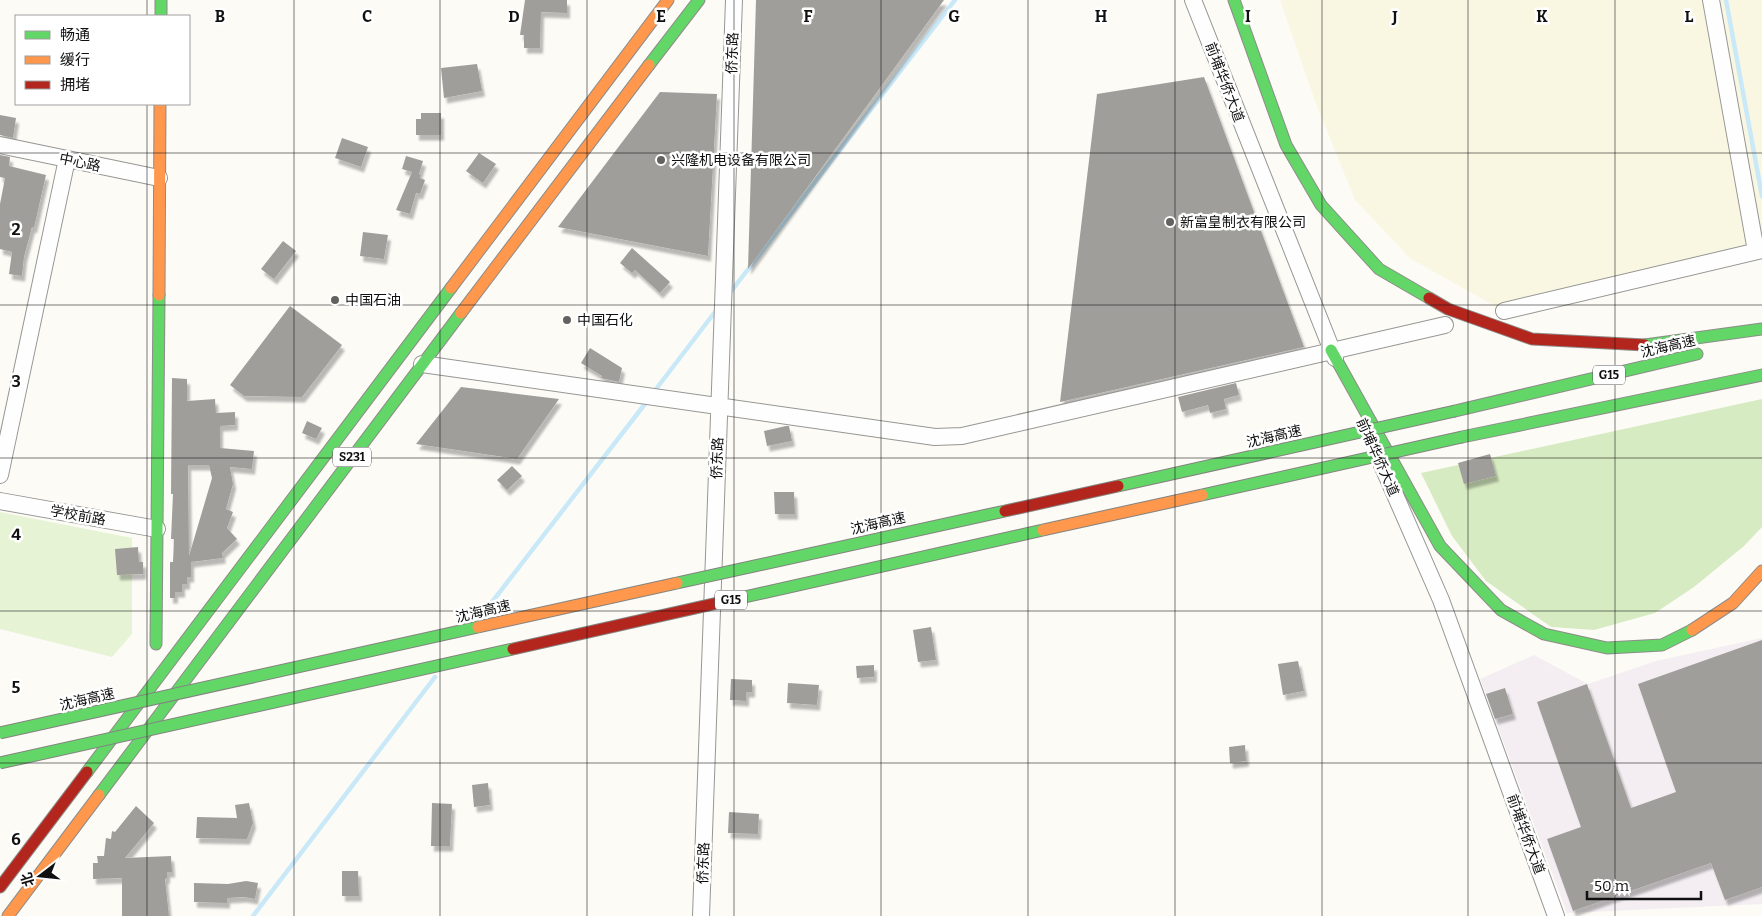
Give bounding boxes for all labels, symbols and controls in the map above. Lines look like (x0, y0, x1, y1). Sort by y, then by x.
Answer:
text: B (215, 7, 225, 26)
text: C (362, 7, 372, 26)
text: D (508, 7, 520, 26)
text: E (656, 7, 666, 26)
text: F (804, 7, 813, 26)
text: G (948, 7, 960, 26)
text: H (1095, 7, 1108, 26)
text: I (1245, 7, 1251, 26)
text: J (1391, 7, 1398, 26)
text: K (1536, 7, 1548, 26)
text: L (1685, 7, 1694, 26)
legend (15, 15, 190, 105)
text: 畅通 (60, 26, 90, 44)
street label: 侨东路 (723, 32, 742, 74)
street label: 前埔华侨大道 (1202, 40, 1248, 124)
text: 缓行 (60, 51, 90, 69)
text: 拥堵 (60, 76, 90, 94)
street label: 中心路 (58, 150, 102, 175)
place label: 兴隆机电设备有限公司 (671, 152, 811, 169)
marker: 兴隆机电设备有限公司 (655, 154, 667, 166)
place label: 新富皇制衣有限公司 (1180, 214, 1306, 231)
marker: 新富皇制衣有限公司 (1164, 216, 1176, 228)
text: 2 (11, 220, 21, 239)
place label: 中国石油 (345, 292, 401, 309)
marker: 中国石油 (329, 294, 341, 306)
place label: 中国石化 (577, 312, 633, 329)
marker: 中国石化 (561, 314, 573, 326)
street label: 沈海高速 (1639, 332, 1697, 361)
road number: G15 (1593, 366, 1625, 384)
text: 3 (11, 372, 21, 391)
street label: 前埔华侨大道 (1353, 415, 1402, 499)
street label: 沈海高速 (1245, 422, 1303, 451)
street label: 侨东路 (708, 437, 727, 479)
road number: S231 (333, 448, 371, 467)
street label: 学校前路 (49, 502, 107, 529)
street label: 沈海高速 (849, 509, 907, 538)
text: 4 (11, 525, 21, 544)
road number: G15 (715, 590, 747, 610)
street label: 沈海高速 (454, 597, 512, 626)
text: 5 (12, 678, 21, 697)
street label: 沈海高速 (58, 685, 116, 714)
street label: 前埔华侨大道 (1503, 792, 1548, 877)
text: 6 (11, 830, 21, 849)
street label: 侨东路 (694, 842, 713, 884)
north arrow (15, 851, 65, 901)
scale bar (1587, 868, 1701, 900)
text: 北 (18, 870, 38, 889)
text: 50 m (1594, 877, 1630, 895)

